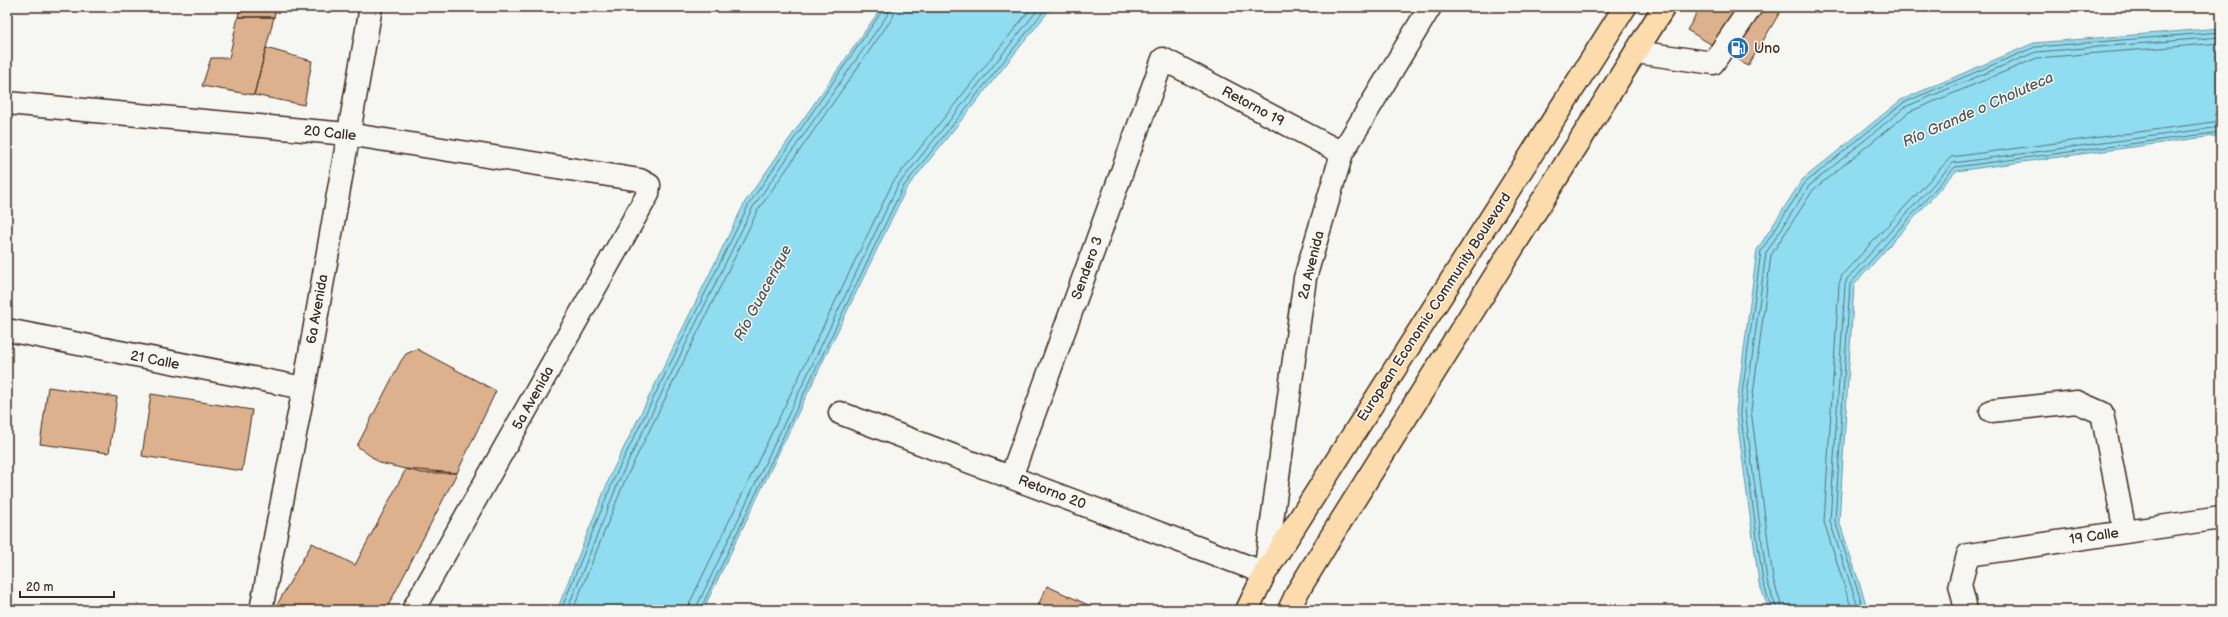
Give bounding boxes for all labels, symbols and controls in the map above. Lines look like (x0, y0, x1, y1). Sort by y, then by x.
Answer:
fuel station icon: Uno (1725, 35, 1751, 61)
place label: Uno (1754, 40, 1780, 57)
water label: Río Grande o Choluteca (1899, 68, 2057, 152)
street label: Retorno 19 (1219, 82, 1287, 130)
street label: 20 Calle (303, 122, 357, 144)
street label: European Economic Community Boulevard (1354, 190, 1514, 424)
street label: 2a Avenida (1294, 229, 1328, 301)
street label: Sendero 3 (1068, 234, 1106, 302)
water label: Río Guacerique (730, 241, 796, 344)
street label: 6a Avenida (303, 273, 331, 345)
street label: 21 Calle (129, 347, 181, 373)
street label: 5a Avenida (509, 363, 557, 433)
street label: Retorno 20 (1016, 471, 1088, 513)
street label: 19 Calle (2068, 524, 2120, 548)
scale bar (20, 573, 114, 599)
text: 20 m (26, 580, 53, 595)

